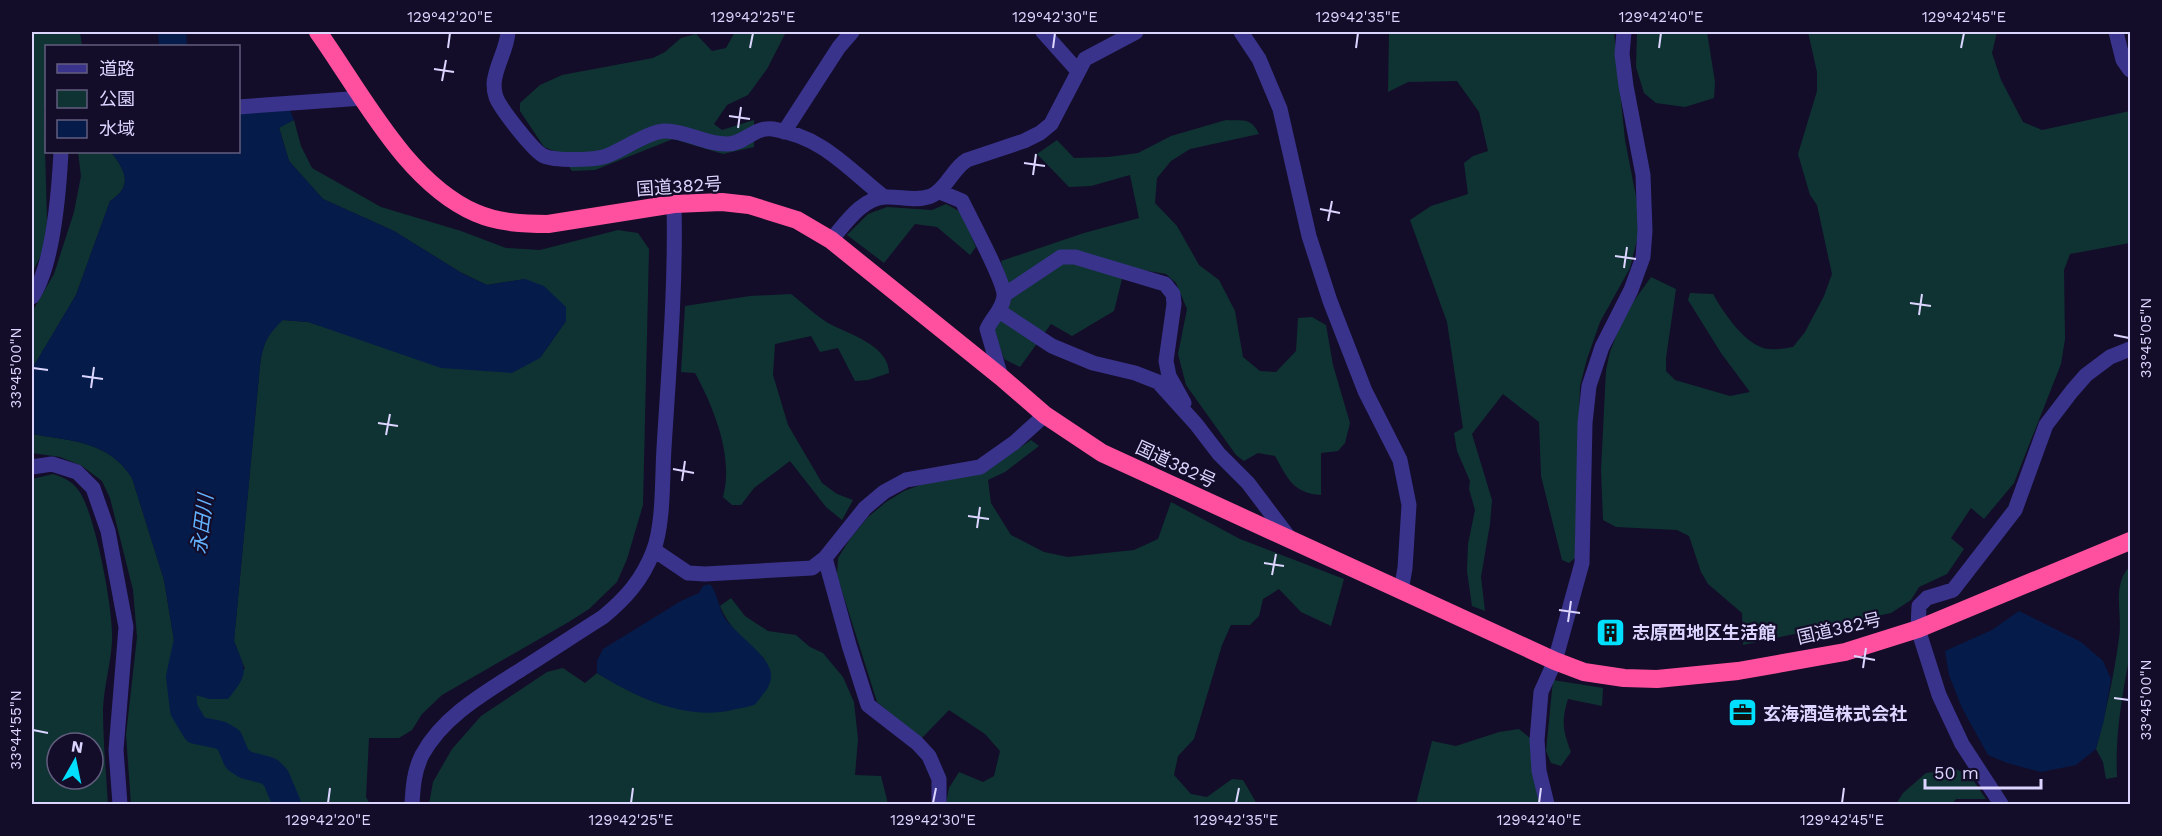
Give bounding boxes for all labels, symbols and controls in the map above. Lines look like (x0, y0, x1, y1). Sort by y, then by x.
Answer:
text: 129°42'20"E (407, 8, 493, 26)
text: 129°42'25"E (711, 8, 795, 26)
text: 129°42'30"E (1012, 8, 1098, 26)
text: 129°42'35"E (1316, 8, 1400, 26)
text: 129°42'40"E (1619, 8, 1703, 26)
text: 129°42'45"E (1922, 8, 2006, 26)
legend (45, 45, 240, 153)
text: 道路 (99, 58, 135, 79)
text: 公園 (99, 88, 135, 109)
text: 水域 (99, 118, 135, 139)
street label: 国道382号 (635, 173, 723, 199)
text: 33°45'05"N (2137, 298, 2155, 378)
text: 33°45'00"N (7, 327, 25, 409)
street label: 国道382号 (1133, 436, 1219, 492)
water label: 永田川 (186, 491, 218, 555)
street label: 国道382号 (1795, 608, 1883, 648)
building icon: 志原西地区生活館 (1595, 616, 1627, 648)
place label: 志原西地区生活館 (1632, 622, 1776, 643)
text: 33°45'00"N (2137, 659, 2155, 741)
text: 33°44'55"N (7, 690, 25, 770)
office icon: 玄海酒造株式会社 (1726, 697, 1758, 729)
place label: 玄海酒造株式会社 (1763, 703, 1907, 724)
north arrow (45, 731, 105, 791)
text: N (70, 736, 85, 757)
scale bar (1925, 752, 2040, 790)
text: 50 m (1934, 762, 1979, 783)
text: 129°42'20"E (285, 811, 371, 829)
text: 129°42'25"E (589, 811, 673, 829)
text: 129°42'30"E (890, 811, 976, 829)
text: 129°42'35"E (1194, 811, 1278, 829)
text: 129°42'40"E (1497, 811, 1581, 829)
text: 129°42'45"E (1800, 811, 1884, 829)

